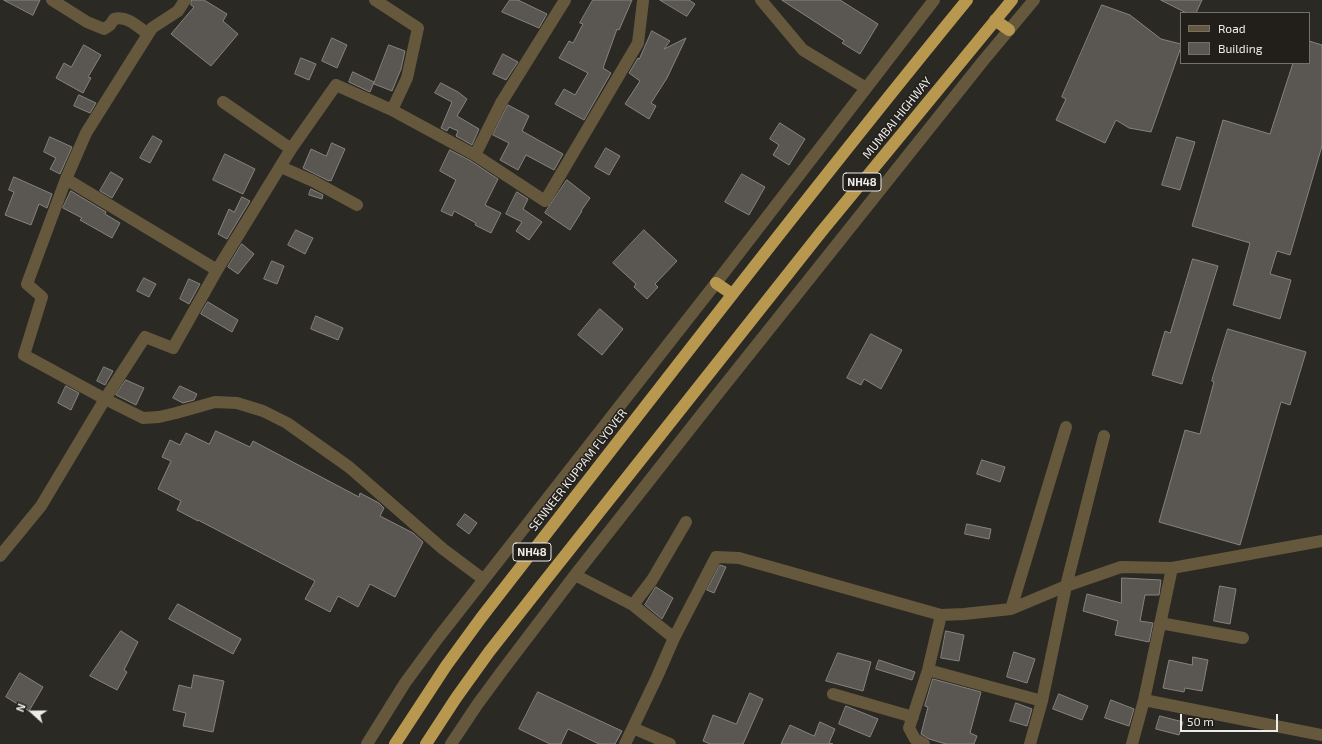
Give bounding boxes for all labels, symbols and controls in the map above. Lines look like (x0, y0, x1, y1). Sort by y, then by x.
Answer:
legend (1180, 12, 1310, 64)
text: Road (1218, 21, 1246, 35)
text: Building (1218, 41, 1262, 55)
street label: MUMBAI HIGHWAY (860, 74, 934, 162)
road number: NH48 (843, 173, 881, 191)
street label: SENNEER KUPPAM FLYOVER (526, 406, 630, 534)
road number: NH48 (513, 543, 551, 561)
north arrow (12, 692, 52, 732)
text: N (13, 701, 28, 714)
scale bar (1182, 706, 1280, 732)
text: 50 m (1187, 714, 1214, 728)

